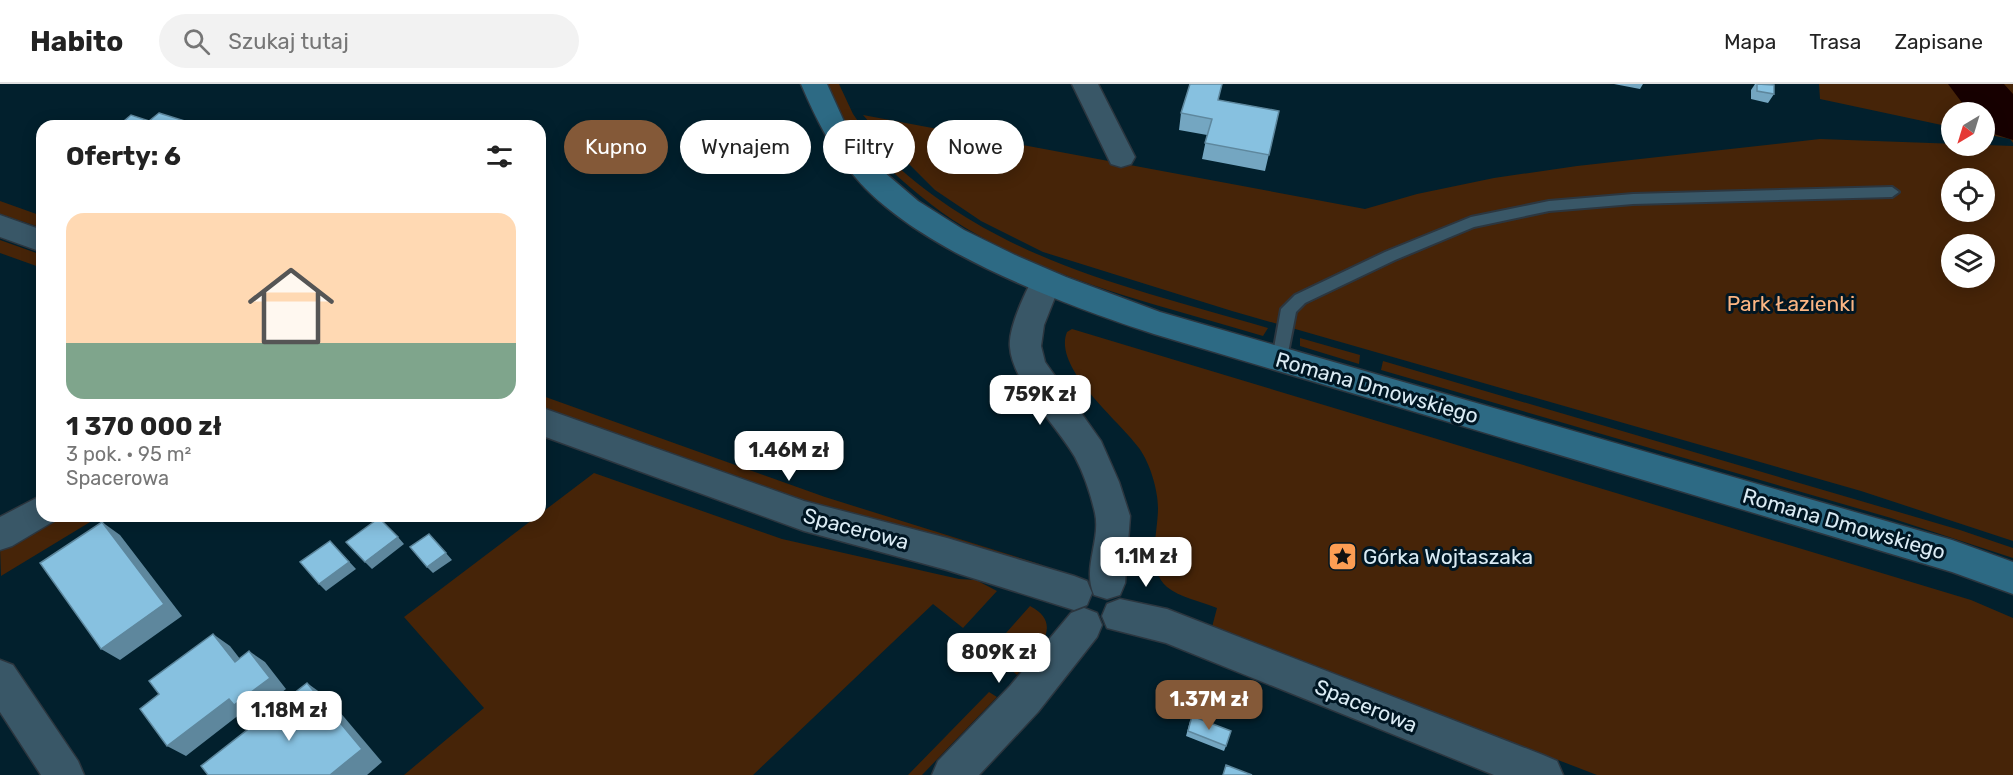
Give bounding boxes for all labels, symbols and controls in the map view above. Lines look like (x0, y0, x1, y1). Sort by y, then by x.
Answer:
search box (159, 14, 579, 68)
text: Habito (30, 25, 123, 58)
icon: search (180, 25, 213, 58)
text: Szukaj tutaj (228, 28, 349, 55)
text: Mapa (1724, 29, 1776, 54)
text: Trasa (1809, 29, 1861, 54)
text: Zapisane (1894, 29, 1983, 54)
north arrow (1941, 102, 1995, 156)
map controls (1941, 102, 1995, 288)
chip: Kupno (564, 120, 668, 174)
chip: Wynajem (680, 120, 811, 174)
chip: Filtry (823, 120, 915, 174)
chip: Nowe (927, 120, 1024, 174)
icon: filters (483, 140, 516, 173)
text: Oferty: 6 (66, 141, 181, 172)
button: locate (1941, 168, 1995, 222)
button: layers (1941, 234, 1995, 288)
icon: home (237, 252, 345, 360)
park label: Park Łazienki (1727, 291, 1855, 316)
street label: Romana Dmowskiego (1273, 347, 1481, 428)
pin: 759K zł (985, 375, 1095, 426)
text: 759K zł (1004, 382, 1076, 406)
text: 1 370 000 zł (66, 411, 222, 442)
pin: 1.46M zł (727, 431, 851, 482)
text: 1.46M zł (749, 438, 829, 462)
text: 3 pok. · 95 m² (66, 442, 191, 466)
text: Spacerowa (66, 466, 169, 490)
street label: Romana Dmowskiego (1740, 483, 1948, 564)
street label: Spacerowa (801, 502, 912, 555)
pin: 1.1M zł (1091, 537, 1201, 588)
place icon: Górka Wojtaszaka (1326, 541, 1358, 573)
text: 1.1M zł (1114, 544, 1178, 568)
place label: Górka Wojtaszaka (1363, 544, 1533, 569)
pin: 809K zł (944, 633, 1054, 684)
text: 809K zł (961, 640, 1037, 664)
street label: Spacerowa (1311, 674, 1421, 737)
pin: 1.37M zł (1147, 680, 1271, 731)
text: 1.37M zł (1170, 687, 1249, 711)
pin: 1.18M zł (227, 691, 351, 742)
text: 1.18M zł (251, 698, 327, 722)

